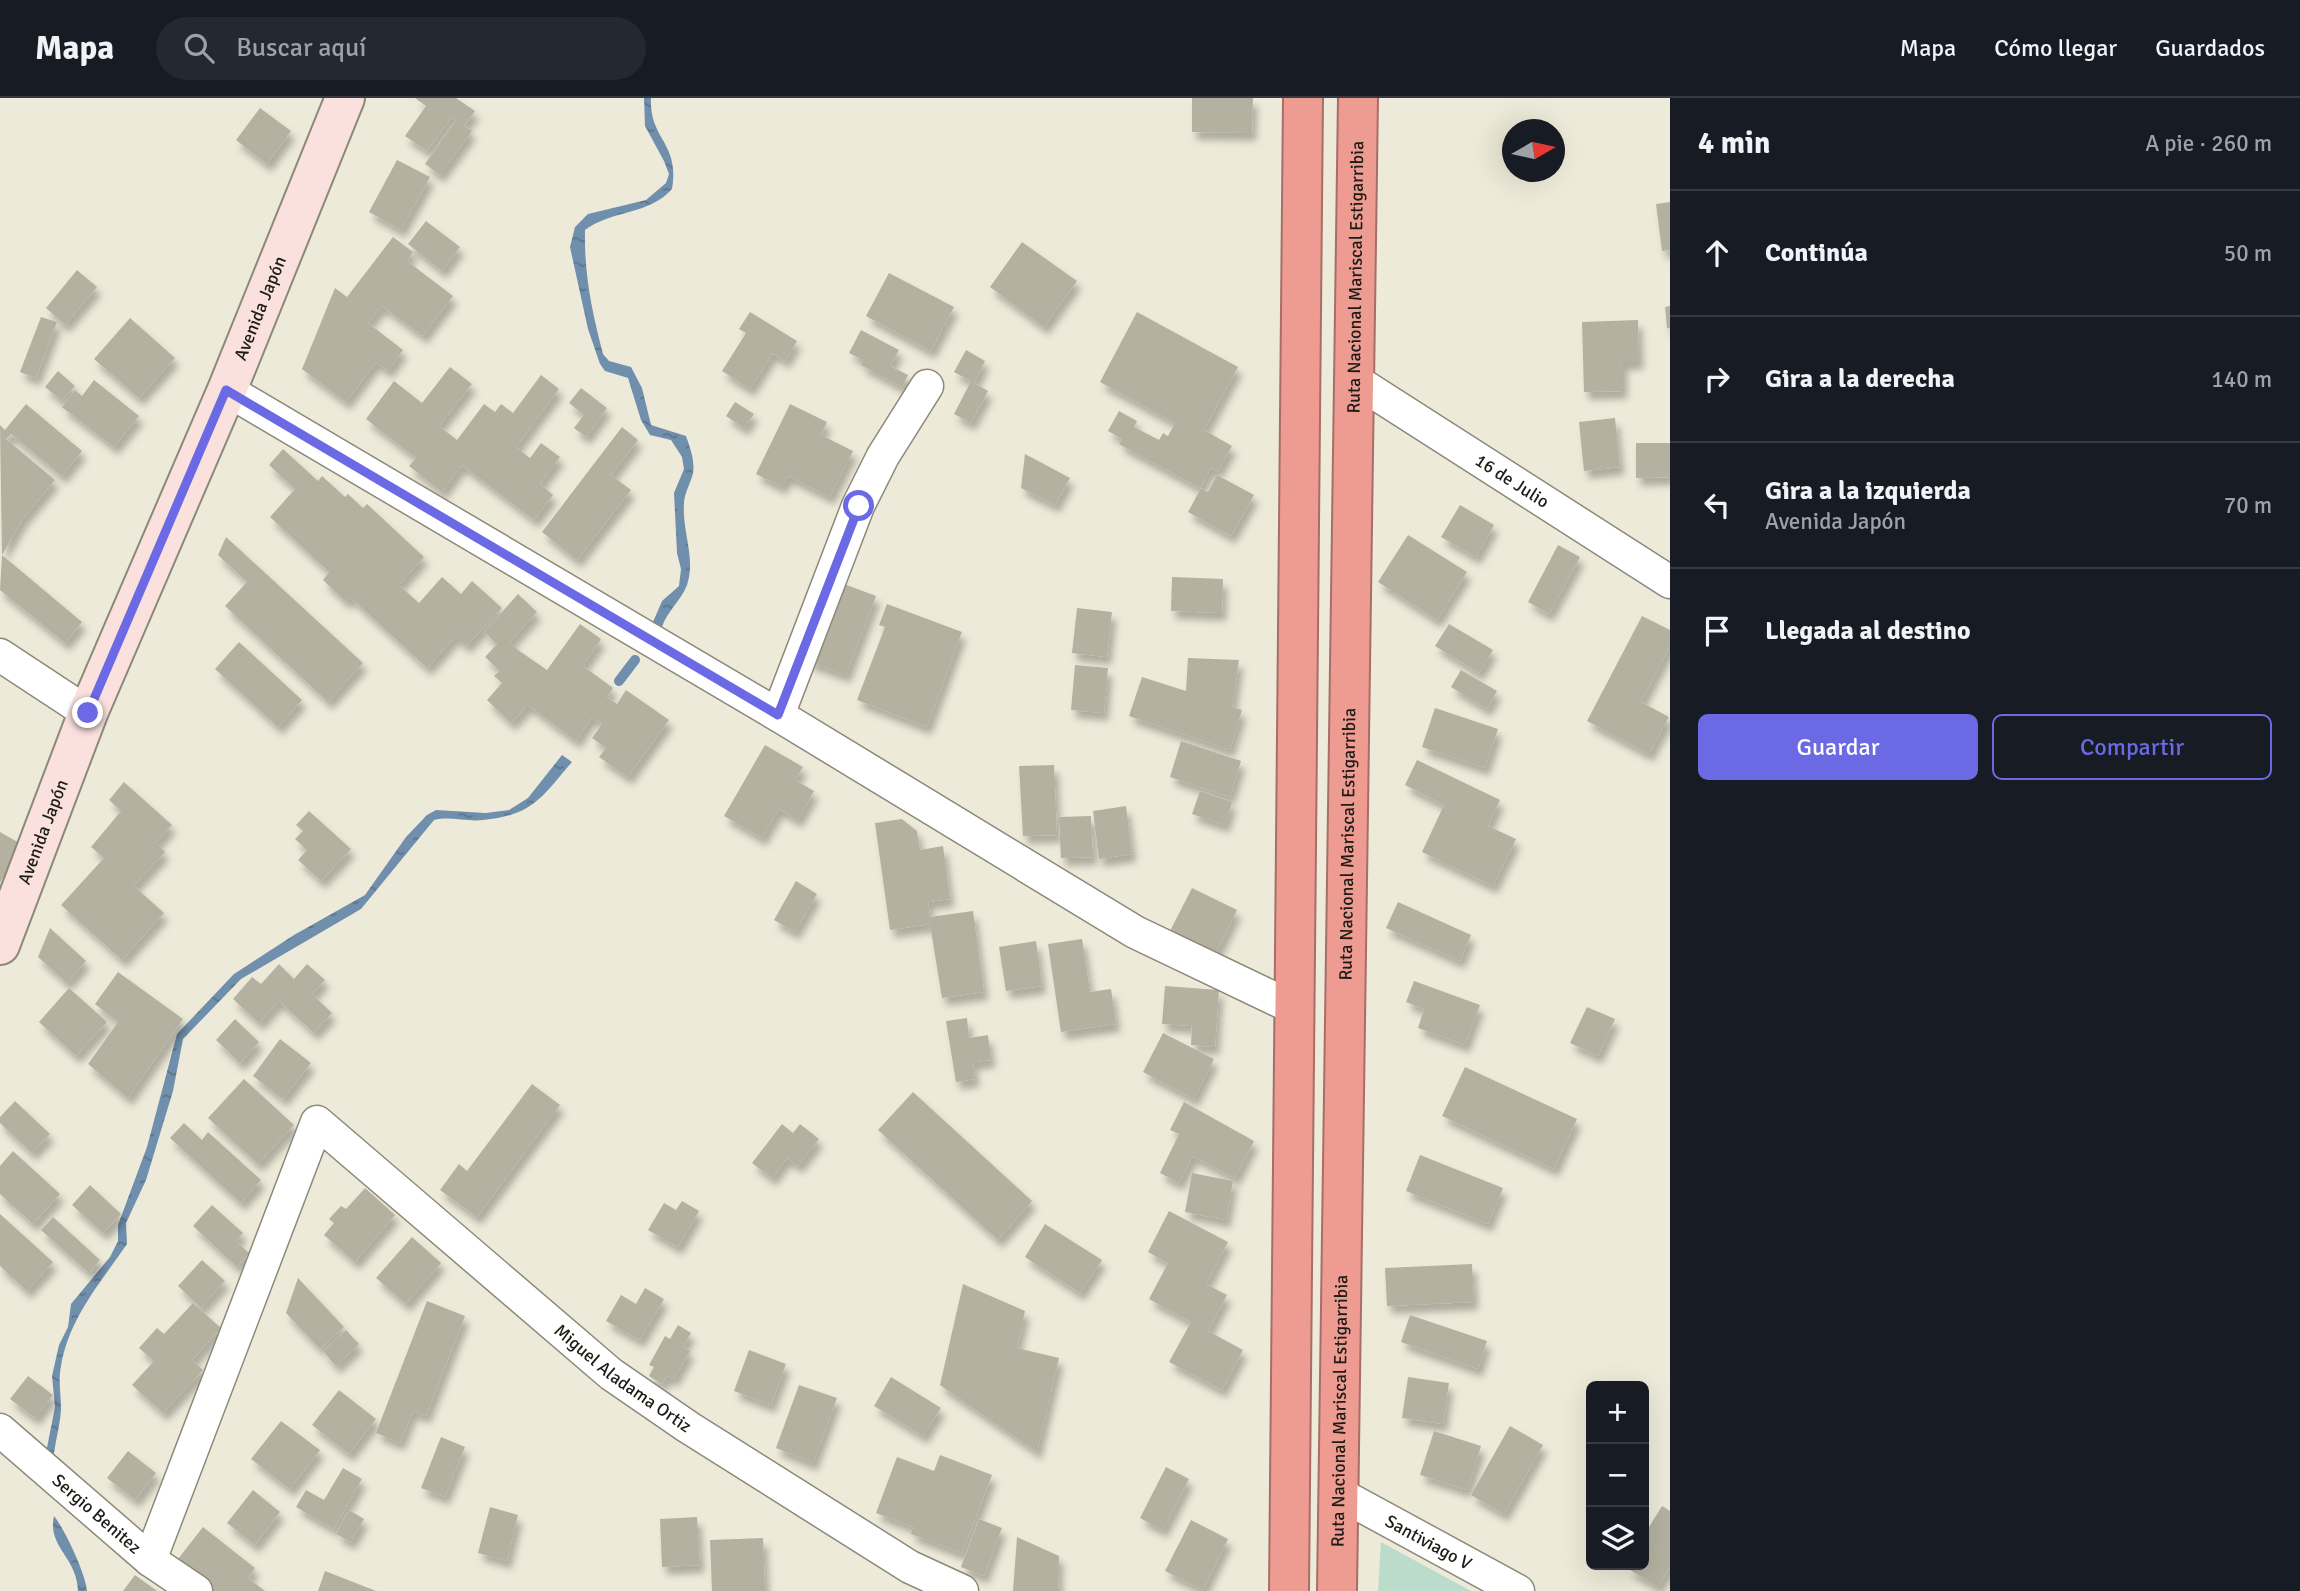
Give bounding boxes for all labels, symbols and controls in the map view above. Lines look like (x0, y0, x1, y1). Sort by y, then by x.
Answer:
search box (156, 17, 646, 80)
text: Mapa (35, 28, 114, 69)
icon: search (180, 29, 218, 67)
text: Buscar aquí (236, 32, 366, 64)
text: Mapa (1900, 33, 1956, 63)
text: Cómo llegar (1994, 33, 2117, 63)
text: Guardados (2155, 33, 2265, 63)
north arrow (1502, 119, 1565, 182)
text: 4 min (1698, 125, 1770, 162)
text: A pie · 260 m (2145, 129, 2272, 158)
street label: Ruta Nacional Mariscal Estigarribia (1343, 141, 1368, 414)
icon: ahead (1698, 234, 1736, 272)
text: Continúa (1765, 237, 1868, 269)
text: 50 m (2224, 239, 2272, 268)
street label: Avenida Japón (229, 253, 291, 364)
icon: right (1698, 360, 1736, 398)
text: Gira a la derecha (1765, 363, 1955, 395)
text: 140 m (2211, 365, 2272, 394)
street label: 16 de Julio (1471, 449, 1553, 513)
text: Gira a la izquierda (1765, 475, 1971, 507)
icon: left (1698, 486, 1736, 524)
route start (843, 490, 874, 521)
text: 70 m (2224, 491, 2272, 520)
text: Avenida Japón (1765, 507, 1906, 536)
icon: arrive (1698, 612, 1736, 650)
text: Llegada al destino (1765, 615, 1971, 647)
route end (72, 697, 103, 728)
street label: Ruta Nacional Mariscal Estigarribia (1335, 708, 1360, 980)
button: Guardar (1698, 714, 1978, 780)
button: Compartir (1992, 714, 2272, 780)
street label: Avenida Japón (13, 776, 73, 887)
street label: Ruta Nacional Mariscal Estigarribia (1327, 1275, 1352, 1547)
street label: Miguel Aladama Ortiz (550, 1319, 696, 1437)
map controls (1586, 1381, 1649, 1570)
button: + (1586, 1381, 1649, 1444)
button: − (1586, 1444, 1649, 1507)
street label: Sergio Benitez (48, 1469, 146, 1558)
button: layers (1586, 1507, 1649, 1570)
street label: Santiviago V (1381, 1510, 1476, 1575)

